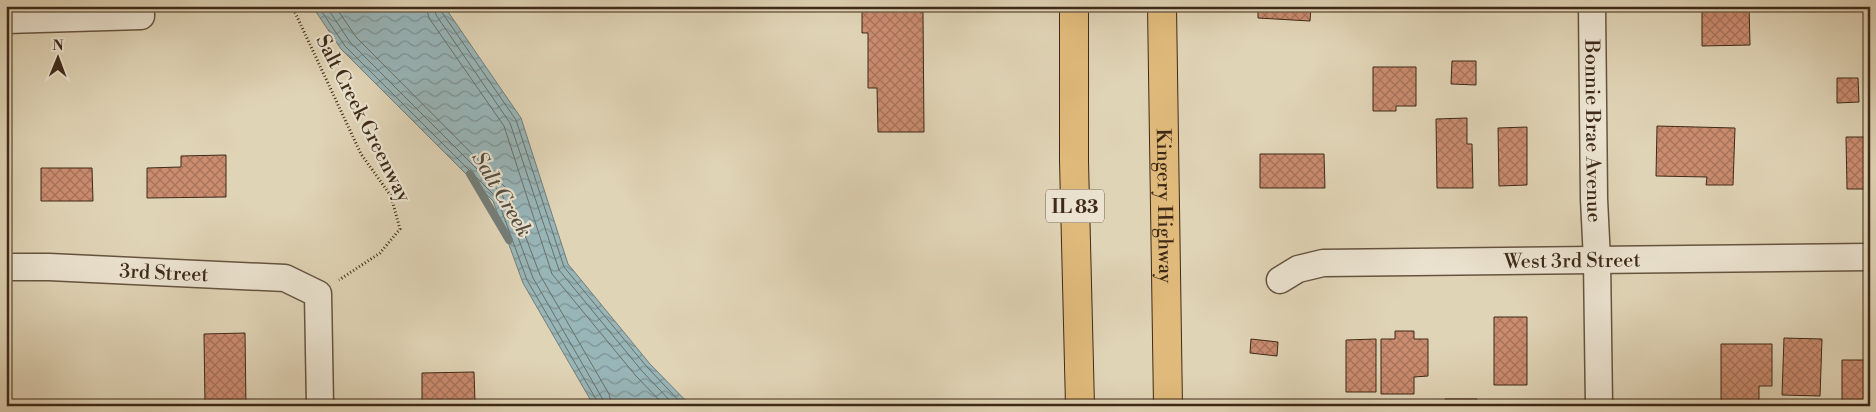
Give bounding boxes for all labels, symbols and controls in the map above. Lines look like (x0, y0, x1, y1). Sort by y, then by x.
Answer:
street label: Salt Creek Greenway (310, 31, 416, 207)
north arrow (32, 32, 82, 82)
text: N (53, 37, 64, 55)
street label: Bonnie Brae Avenue (1578, 38, 1606, 223)
street label: Kingery Highway (1150, 128, 1177, 284)
water label: Salt Creek (465, 147, 537, 242)
road number: IL 83 (1046, 190, 1104, 222)
street label: West 3rd Street (1503, 249, 1641, 275)
street label: 3rd Street (119, 259, 209, 288)

